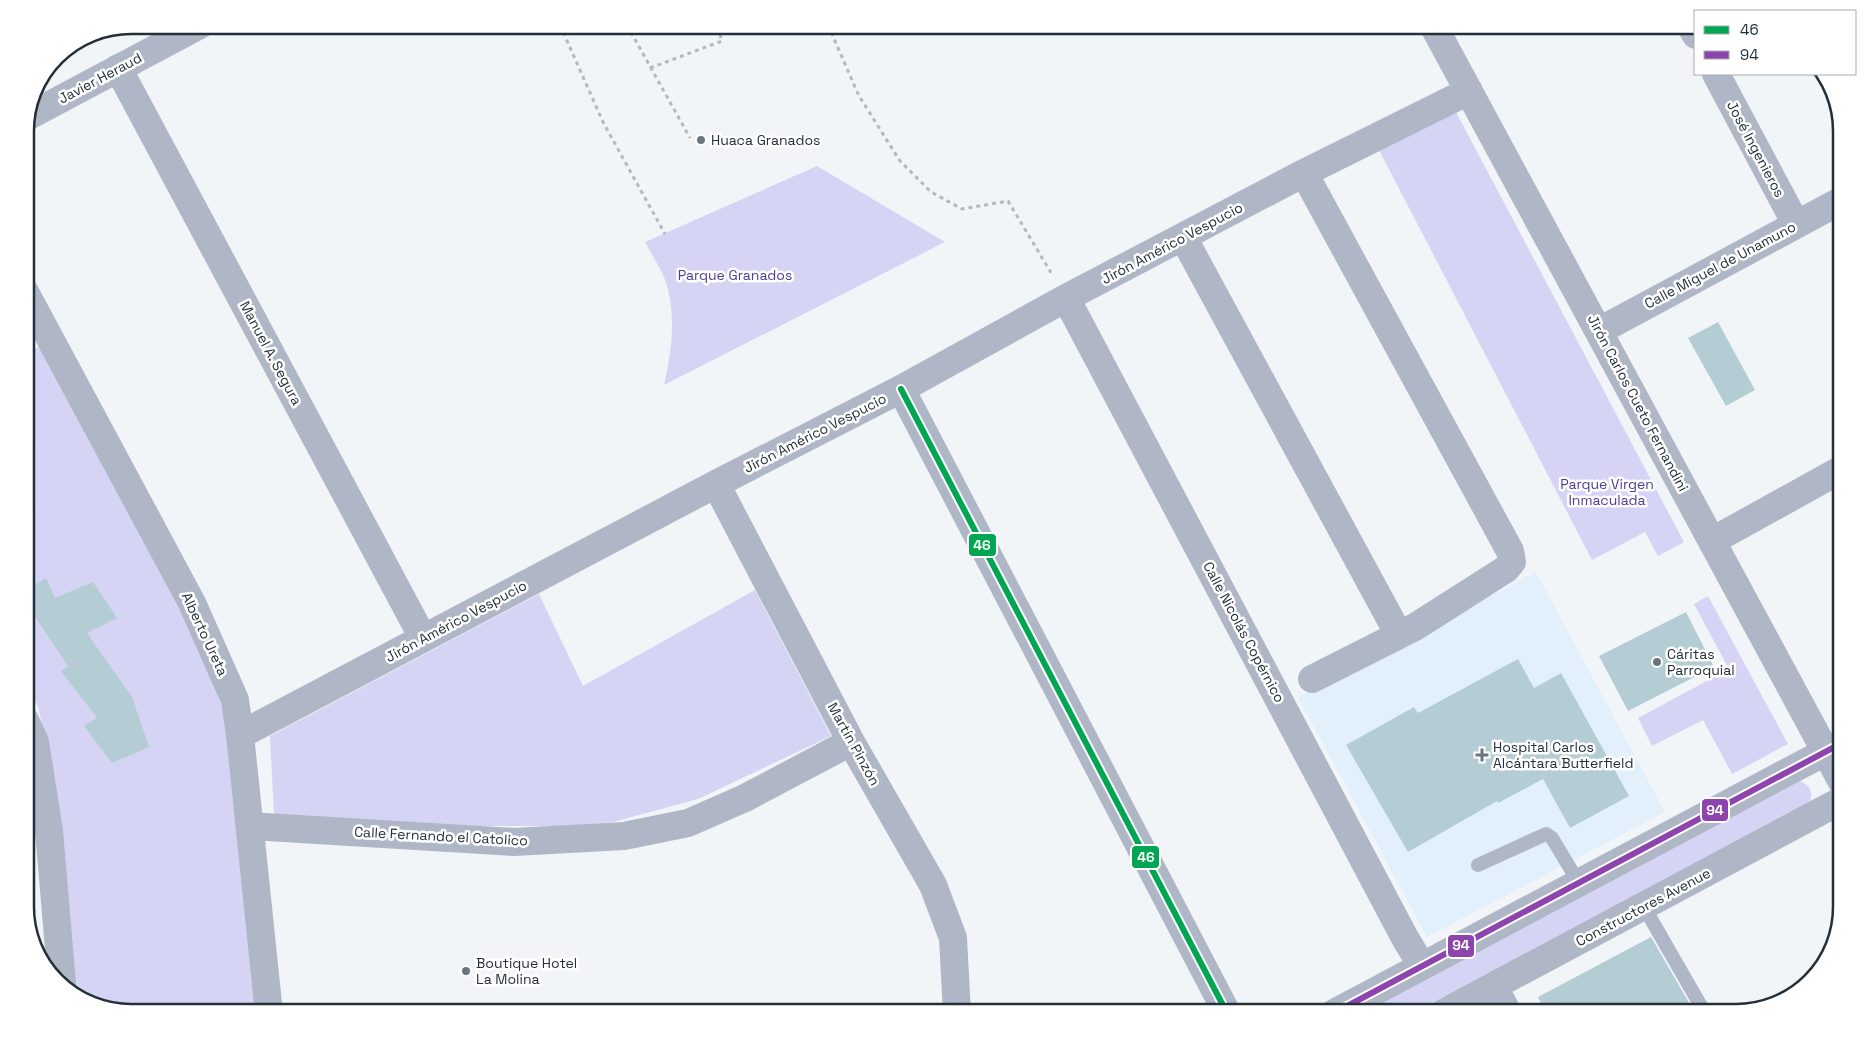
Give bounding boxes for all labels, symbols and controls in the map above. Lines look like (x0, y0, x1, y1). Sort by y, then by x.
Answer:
legend (1694, 10, 1857, 75)
text: 46 (1740, 20, 1759, 39)
text: 94 (1740, 45, 1759, 64)
street label: Javier Heraud (55, 49, 145, 107)
street label: José Ingenieros (1723, 98, 1789, 200)
place label: Huaca Granados (711, 131, 820, 149)
marker: Huaca Granados (695, 134, 707, 146)
street label: Jirón Américo Vespucio (1098, 198, 1246, 288)
street label: Calle Miguel de Unamuno (1641, 217, 1799, 313)
park label: Parque Granados (678, 266, 792, 284)
street label: Manuel A. Segura (236, 298, 306, 408)
street label: Jirón Carlos Cueto Fernandini (1584, 311, 1692, 495)
street label: Jirón Américo Vespucio (741, 389, 889, 477)
park label: Parque Virgen Inmaculada (1560, 475, 1654, 509)
line badge: 46 (968, 533, 997, 557)
text: 46 (973, 536, 991, 554)
street label: Calle Nicolás Copérnico (1199, 558, 1289, 706)
street label: Jirón Américo Vespucio (382, 576, 530, 666)
street label: Alberto Ureta (178, 589, 232, 679)
place label: Cáritas Parroquial (1667, 645, 1735, 679)
marker: Cáritas Parroquial (1651, 656, 1663, 668)
street label: Martín Pinzón (824, 699, 884, 789)
place label: Hospital Carlos Alcántara Butterfield (1493, 738, 1634, 772)
marker: Hospital Carlos Alcántara Butterfield (1475, 748, 1489, 762)
line badge: 94 (1701, 798, 1729, 822)
text: 94 (1706, 801, 1724, 819)
street label: Calle Fernando el Catolico (354, 822, 528, 850)
line badge: 46 (1131, 845, 1160, 869)
text: 46 (1137, 848, 1155, 866)
street label: Constructores Avenue (1572, 864, 1714, 950)
line badge: 94 (1447, 934, 1475, 958)
text: 94 (1452, 936, 1470, 954)
place label: Boutique Hotel La Molina (476, 954, 577, 988)
marker: Boutique Hotel La Molina (460, 965, 472, 977)

